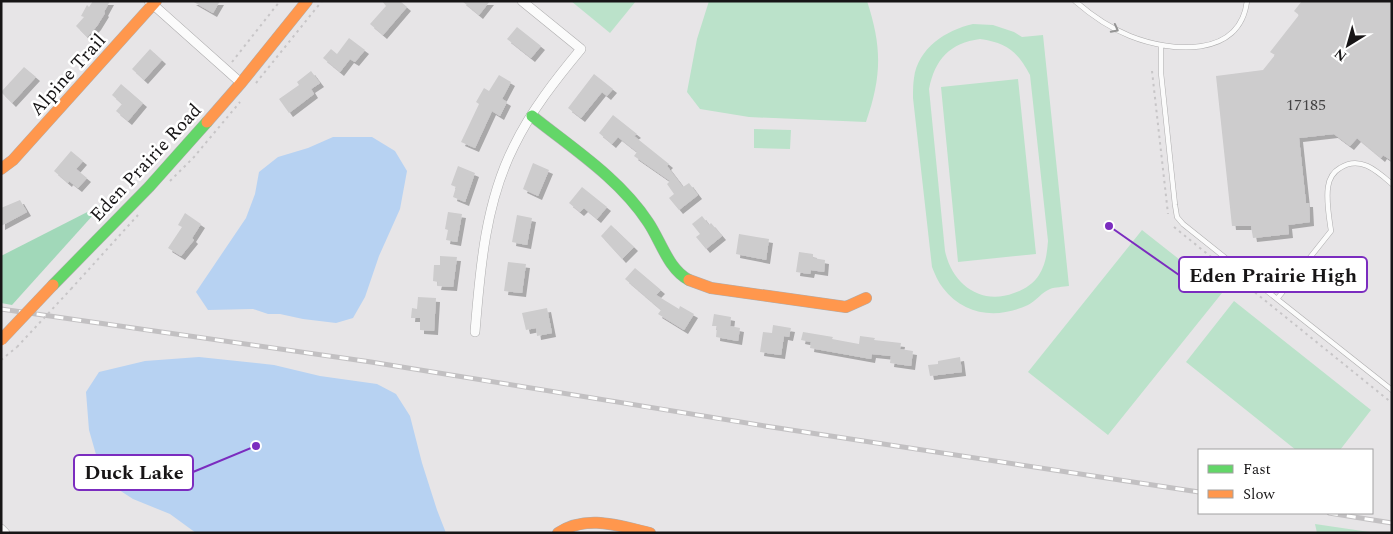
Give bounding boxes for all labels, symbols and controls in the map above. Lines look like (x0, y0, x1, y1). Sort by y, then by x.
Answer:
north arrow (1323, 20, 1373, 70)
one-way arrow (1110, 22, 1119, 32)
street label: Alpine Trail (23, 27, 113, 123)
text: N (1330, 43, 1351, 67)
house number: 17185 (1286, 93, 1326, 117)
street label: Eden Prairie Road (83, 97, 209, 229)
callout: Eden Prairie High (1179, 257, 1367, 292)
text: Eden Prairie High (1189, 261, 1357, 291)
legend (1198, 449, 1373, 514)
callout: Duck Lake (74, 455, 193, 490)
text: Duck Lake (84, 458, 184, 488)
text: Fast (1243, 458, 1271, 481)
text: Slow (1243, 483, 1275, 506)

